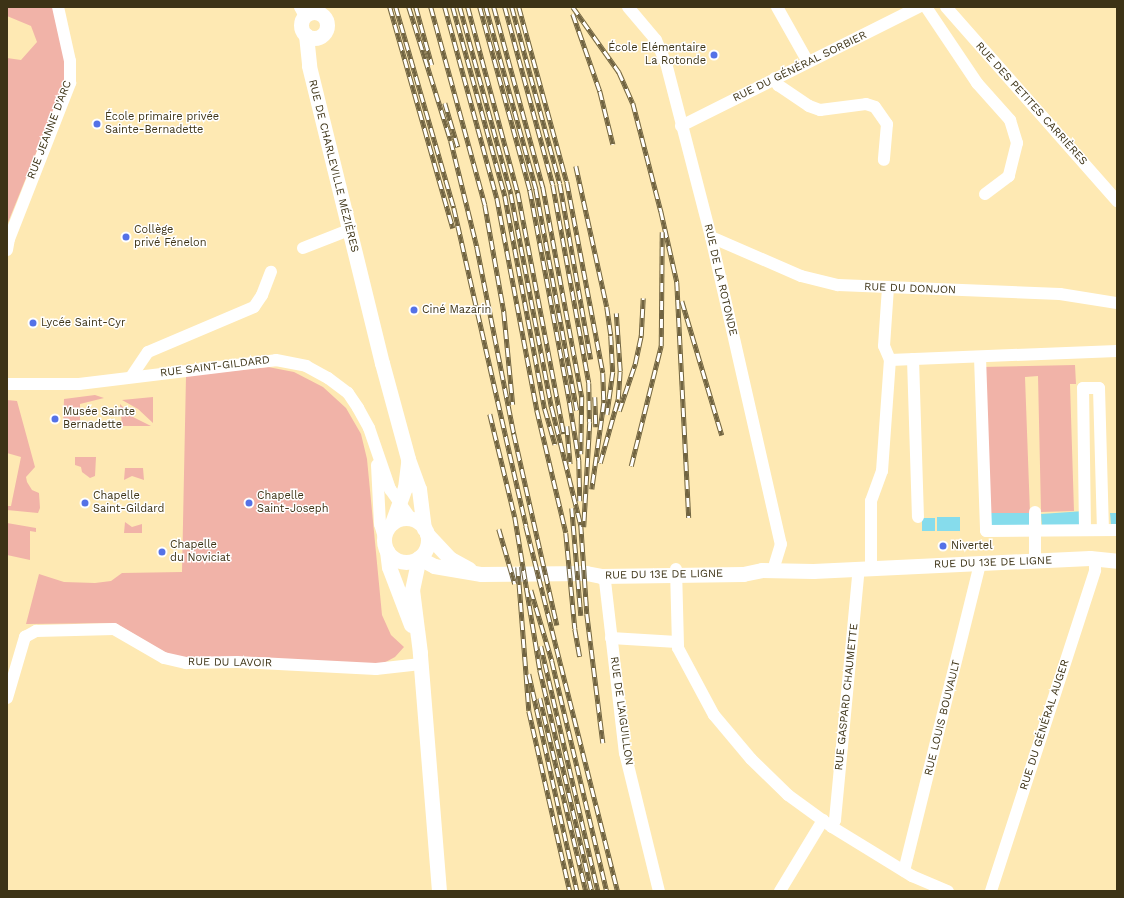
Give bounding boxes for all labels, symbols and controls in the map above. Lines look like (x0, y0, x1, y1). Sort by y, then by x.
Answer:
street label: RUE DU GÉNÉRAL SORBIER (731, 29, 869, 105)
street label: RUE DES PETITES CARRIÈRES (972, 40, 1090, 168)
place label: École Elémentaire La Rotonde (608, 42, 706, 68)
marker: École Elémentaire La Rotonde (709, 50, 719, 60)
street label: RUE DE CHARLEVILLE MÉZIÈRES (305, 78, 361, 254)
street label: RUE JEANNE D'ARC (25, 79, 75, 181)
place label: École primaire privée Sainte-Bernadette (105, 111, 219, 137)
marker: École primaire privée Sainte-Bernadette (92, 119, 102, 129)
street label: RUE DE LA ROTONDE (701, 222, 739, 338)
place label: Collège privé Fénelon (134, 224, 207, 250)
marker: Collège privé Fénelon (121, 232, 131, 242)
street label: RUE DU DONJON (864, 281, 956, 297)
place label: Ciné Mazarin (422, 303, 491, 317)
marker: Ciné Mazarin (409, 305, 419, 315)
place label: Lycée Saint-Cyr (41, 316, 125, 330)
marker: Lycée Saint-Cyr (28, 318, 38, 328)
street label: RUE SAINT-GILDARD (159, 354, 271, 380)
place label: Musée Sainte Bernadette (63, 406, 135, 432)
marker: Musée Sainte Bernadette (50, 414, 60, 424)
place label: Chapelle Saint-Gildard (93, 490, 164, 516)
place label: Chapelle Saint-Joseph (257, 490, 328, 516)
marker: Chapelle Saint-Gildard (80, 498, 90, 508)
marker: Chapelle Saint-Joseph (244, 498, 254, 508)
place label: Chapelle du Noviciat (170, 539, 230, 565)
place label: Nivertel (951, 539, 993, 553)
marker: Nivertel (938, 541, 948, 551)
marker: Chapelle du Noviciat (157, 547, 167, 557)
street label: RUE DU 13E DE LIGNE (934, 554, 1052, 572)
street label: RUE DU 13E DE LIGNE (605, 567, 723, 583)
street label: RUE GASPARD CHAUMETTE (833, 623, 861, 771)
street label: RUE DU LAVOIR (188, 656, 272, 670)
street label: RUE DE L'AIGUILLON (607, 656, 635, 766)
street label: RUE DU GÉNÉRAL AUGER (1017, 658, 1073, 792)
street label: RUE LOUIS BOUVAULT (922, 659, 964, 777)

